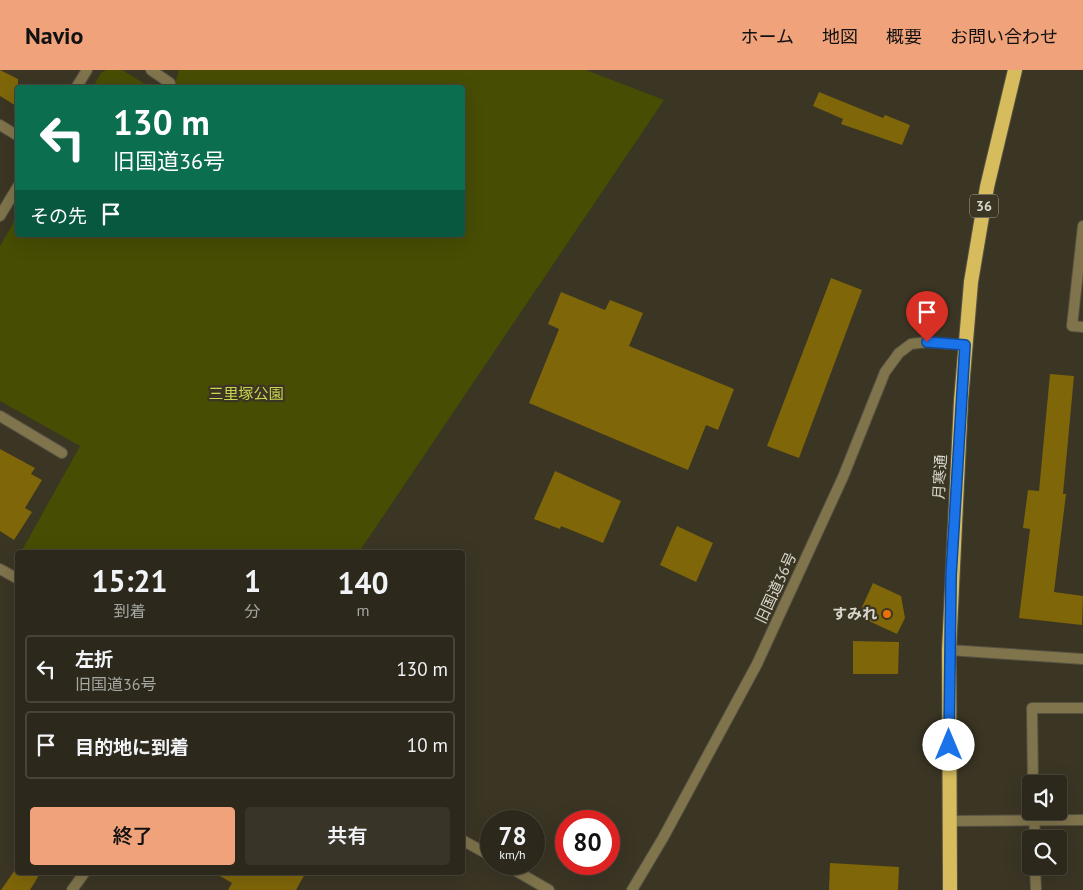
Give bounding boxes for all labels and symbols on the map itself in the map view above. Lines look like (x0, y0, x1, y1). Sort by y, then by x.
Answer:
road number: 36 (970, 194, 998, 218)
pin (906, 291, 948, 342)
park label: 三里塚公園 (208, 384, 284, 403)
street label: 月寒通 (929, 454, 950, 500)
street label: 旧国道36号 (751, 549, 800, 626)
place label: すみれ (832, 604, 877, 623)
marker: すみれ (881, 608, 893, 620)
position arrow (922, 718, 974, 770)
speed limit sign: 80 (555, 810, 620, 875)

